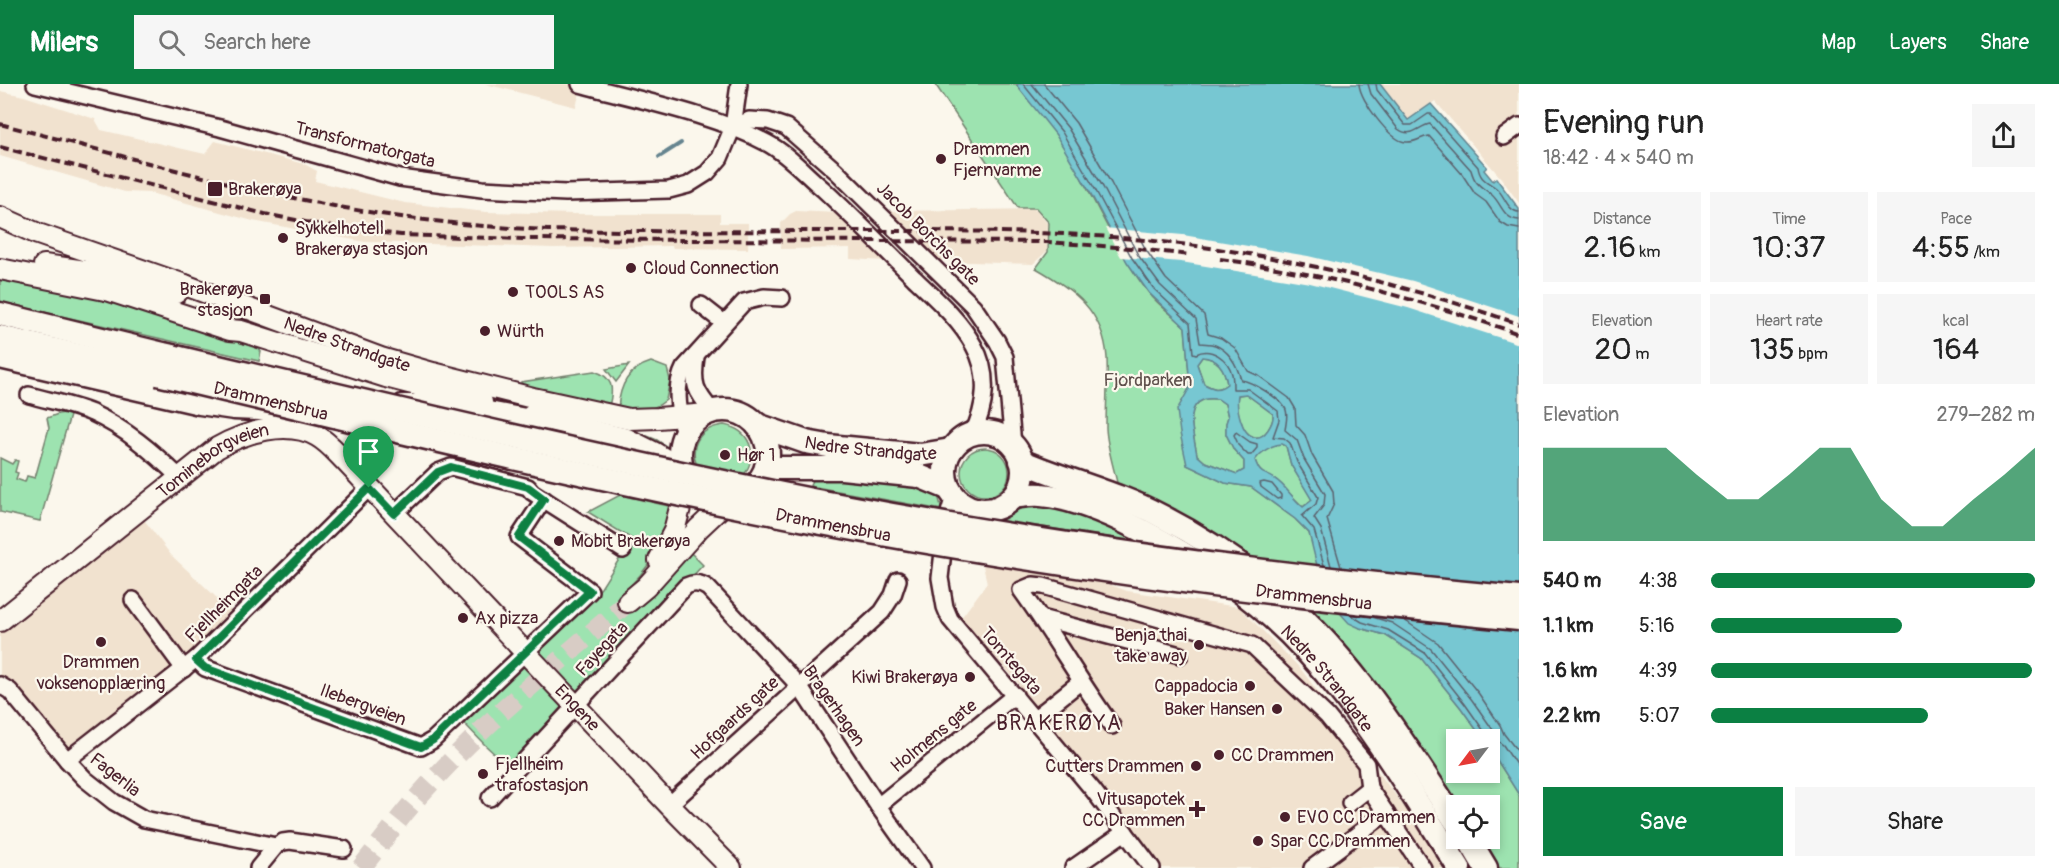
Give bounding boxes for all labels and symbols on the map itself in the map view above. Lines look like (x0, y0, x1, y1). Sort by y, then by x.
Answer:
street label: Transformatorgata (293, 116, 437, 174)
place label: Drammen Fjernvarme (953, 138, 1041, 182)
marker: Drammen Fjernvarme (934, 152, 948, 166)
street label: Jacob Borchs gate (871, 177, 985, 291)
place label: Brakerøya (228, 178, 302, 201)
marker: Brakerøya (206, 180, 224, 198)
place label: Sykkelhotell Brakerøya stasjon (295, 217, 428, 261)
marker: Sykkelhotell Brakerøya stasjon (276, 231, 290, 245)
place label: Cloud Connection (643, 257, 779, 280)
marker: Cloud Connection (624, 261, 638, 275)
place label: Brakerøya stasjon (179, 278, 253, 322)
place label: TOOLS AS (525, 281, 605, 304)
marker: TOOLS AS (506, 285, 520, 299)
marker: Brakerøya stasjon (258, 292, 272, 306)
street label: Nedre Strandgate (281, 311, 413, 377)
place label: Würth (497, 320, 544, 343)
marker: Würth (478, 324, 492, 338)
park label: Fjordparken (1103, 369, 1193, 392)
street label: Drammensbrua (211, 376, 330, 426)
street label: Tomineborgveien (152, 418, 271, 503)
pin (343, 426, 394, 488)
street label: Nedre Strandgate (803, 430, 938, 467)
place label: Hør 1 (737, 444, 775, 467)
marker: Hør 1 (718, 448, 732, 462)
street label: Drammensbrua (773, 503, 893, 547)
place label: Mobit Brakerøya (571, 530, 690, 553)
marker: Mobit Brakerøya (552, 534, 566, 548)
street label: Fjellheimgata (180, 560, 268, 648)
street label: Drammensbrua (1254, 579, 1373, 615)
place label: Ax pizza (475, 607, 538, 630)
marker: Ax pizza (456, 611, 470, 625)
street label: Fayegata (571, 617, 633, 681)
street label: Nedre Strandgate (1276, 620, 1378, 736)
street label: Tomtegata (975, 622, 1047, 700)
place label: Benja thai take away (1114, 624, 1187, 668)
marker: Drammen voksenopplæring (94, 635, 108, 649)
marker: Benja thai take away (1192, 638, 1206, 652)
place label: Drammen voksenopplæring (36, 651, 165, 695)
street label: Bragerhagen (798, 661, 870, 751)
place label: Kiwi Brakerøya (851, 666, 958, 689)
marker: Kiwi Brakerøya (963, 670, 977, 684)
street label: Hofgaards gate (686, 671, 784, 765)
place label: Cappadocia (1154, 675, 1238, 698)
street label: Ilebergveien (317, 679, 409, 731)
street label: Engene (550, 679, 605, 736)
marker: Cappadocia (1243, 679, 1257, 693)
street label: Holmens gate (886, 694, 982, 778)
place label: Baker Hansen (1164, 698, 1265, 721)
marker: Baker Hansen (1270, 702, 1284, 716)
district label: BRAKERØYA (996, 710, 1122, 737)
north arrow (1446, 729, 1500, 783)
place label: CC Drammen (1231, 744, 1334, 767)
street label: Fagerlia (85, 748, 145, 802)
marker: CC Drammen (1212, 748, 1226, 762)
place label: Fjellheim trafostasjon (494, 753, 588, 797)
place label: Cutters Drammen (1045, 755, 1184, 778)
marker: Cutters Drammen (1189, 759, 1203, 773)
marker: Fjellheim trafostasjon (476, 767, 490, 781)
place label: Vitusapotek CC Drammen (1082, 788, 1185, 832)
marker: Vitusapotek CC Drammen (1190, 802, 1204, 816)
place label: EVO CC Drammen (1297, 806, 1435, 829)
marker: EVO CC Drammen (1278, 810, 1292, 824)
place label: Spar CC Drammen (1270, 830, 1411, 853)
marker: Spar CC Drammen (1251, 834, 1265, 848)

